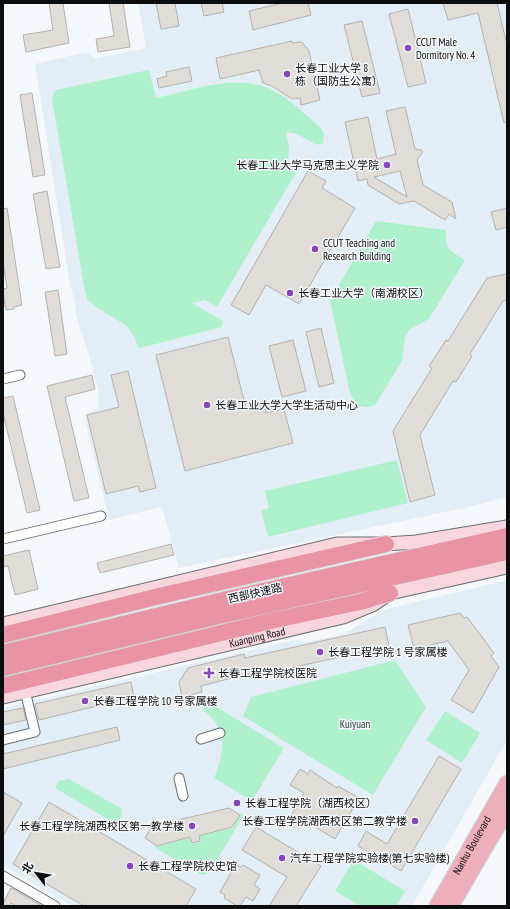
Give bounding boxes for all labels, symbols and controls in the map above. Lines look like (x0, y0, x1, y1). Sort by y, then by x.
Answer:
place label: CCUT Male Dormitory No. 4 (416, 35, 475, 62)
marker: CCUT Male Dormitory No. 4 (403, 43, 413, 53)
place label: 长春工业大学 8 栋（国防生公寓） (295, 61, 383, 88)
marker: 长春工业大学 8 栋（国防生公寓） (282, 69, 292, 79)
place label: 长春工业大学马克思主义学院 (236, 158, 379, 172)
marker: 长春工业大学马克思主义学院 (382, 160, 392, 170)
place label: CCUT Teaching and Research Building (323, 236, 395, 263)
marker: CCUT Teaching and Research Building (310, 244, 320, 254)
place label: 长春工业大学（南湖校区） (298, 286, 430, 300)
marker: 长春工业大学（南湖校区） (285, 288, 295, 298)
place label: 长春工业大学大学生活动中心 (215, 398, 358, 412)
marker: 长春工业大学大学生活动中心 (202, 400, 212, 410)
street label: 西部快速路 (227, 580, 283, 606)
street label: Kuanping Road (228, 624, 287, 651)
place label: 长春工程学院 1 号家属楼 (328, 645, 448, 659)
marker: 长春工程学院 1 号家属楼 (315, 647, 325, 657)
place label: 长春工程学院校医院 (218, 666, 317, 680)
marker: 长春工程学院校医院 (203, 667, 215, 679)
place label: 长春工程学院 10 号家属楼 (93, 694, 218, 708)
marker: 长春工程学院 10 号家属楼 (80, 696, 90, 706)
park label: Kuiyuan (340, 717, 370, 731)
place label: 长春工程学院（湖西校区） (245, 796, 377, 810)
marker: 长春工程学院（湖西校区） (232, 798, 242, 808)
street label: Nanhu Boulevard (449, 813, 494, 877)
place label: 长春工程学院湖西校区第二教学楼 (242, 814, 407, 828)
marker: 长春工程学院湖西校区第二教学楼 (410, 816, 420, 826)
place label: 长春工程学院湖西校区第一教学楼 (19, 819, 184, 833)
marker: 长春工程学院湖西校区第一教学楼 (187, 821, 197, 831)
place label: 汽车工程学院实验楼(第七实验楼) (290, 851, 450, 865)
north arrow (16, 853, 56, 893)
marker: 汽车工程学院实验楼(第七实验楼) (277, 853, 287, 863)
place label: 长春工程学院校史馆 (138, 859, 237, 873)
text: 北 (19, 860, 36, 876)
marker: 长春工程学院校史馆 (125, 861, 135, 871)

